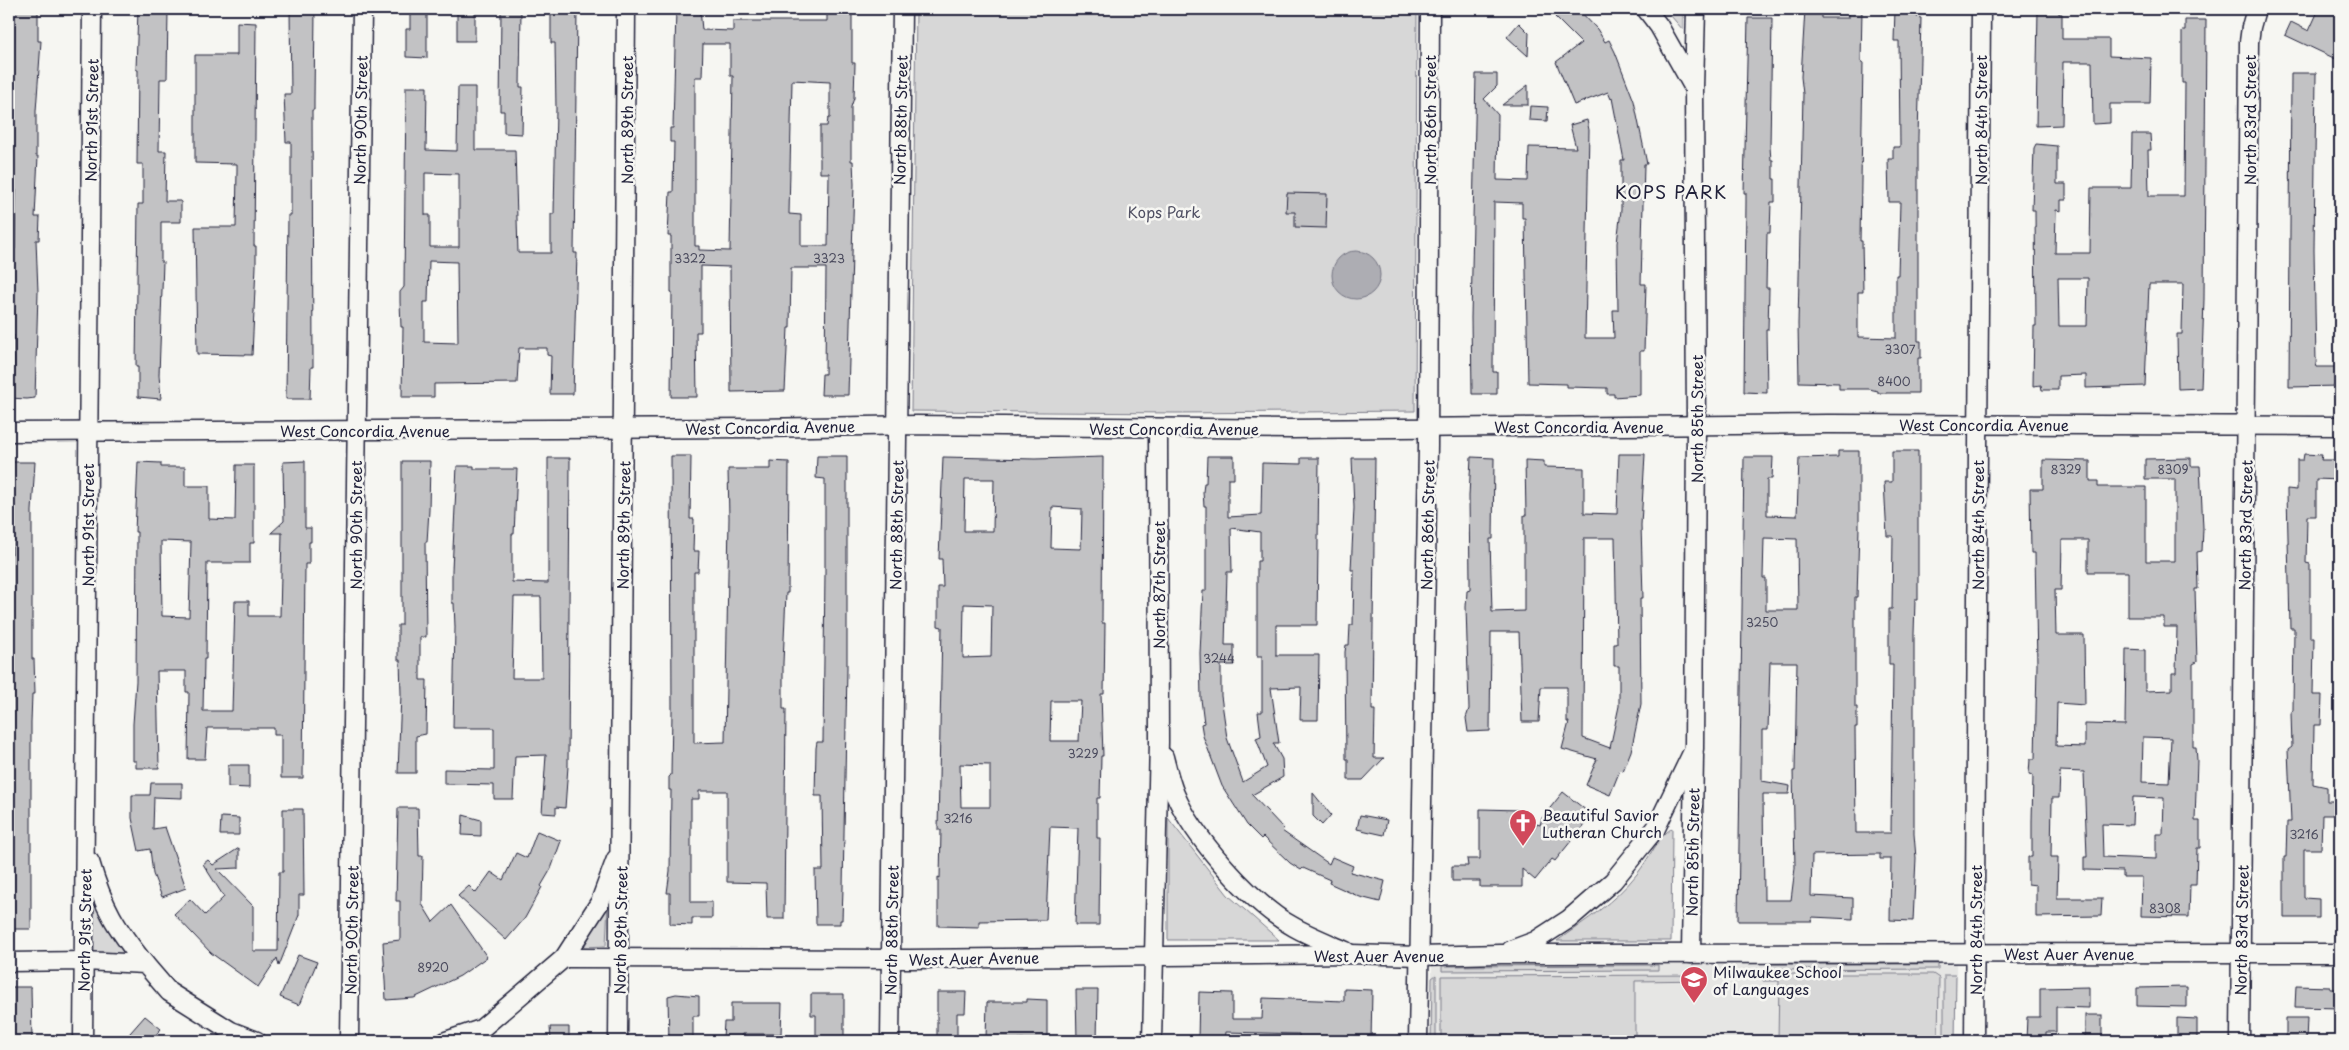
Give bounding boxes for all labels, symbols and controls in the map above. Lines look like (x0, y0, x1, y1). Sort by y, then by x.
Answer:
street label: North 90th Street (347, 55, 373, 185)
street label: North 88th Street (887, 55, 913, 185)
street label: North 86th Street (1418, 55, 1441, 185)
street label: North 84th Street (1969, 55, 1992, 185)
street label: North 83rd Street (2238, 55, 2261, 185)
street label: North 89th Street (615, 56, 638, 184)
street label: North 91st Street (78, 58, 104, 182)
district label: KOPS PARK (1615, 178, 1727, 205)
park label: Kops Park (1128, 200, 1200, 223)
house number: 3322 (674, 249, 706, 267)
house number: 3323 (813, 249, 845, 267)
house number: 3307 (1885, 340, 1916, 358)
street label: North 85th Street (1685, 355, 1708, 483)
house number: 8400 (1877, 372, 1911, 390)
street label: West Concordia Avenue (1899, 413, 2069, 436)
street label: West Concordia Avenue (685, 414, 855, 440)
street label: West Concordia Avenue (1494, 415, 1664, 438)
street label: West Concordia Avenue (1089, 417, 1259, 440)
street label: West Concordia Avenue (280, 419, 450, 442)
street label: North 83rd Street (2232, 459, 2258, 591)
street label: North 90th Street (344, 460, 367, 590)
street label: North 88th Street (883, 460, 909, 590)
street label: North 86th Street (1414, 460, 1440, 590)
street label: North 84th Street (1966, 460, 1989, 590)
house number: 8329 (2051, 460, 2081, 478)
house number: 8309 (2158, 460, 2189, 478)
street label: North 89th Street (610, 461, 636, 589)
street label: North 91st Street (76, 463, 99, 587)
street label: North 87th Street (1147, 521, 1170, 649)
house number: 3250 (1746, 613, 1779, 631)
house number: 3244 (1203, 649, 1235, 667)
house number: 3229 (1068, 744, 1098, 762)
street label: North 85th Street (1679, 787, 1705, 917)
place label: Beautiful Savior Lutheran Church (1542, 803, 1662, 843)
church icon: Beautiful Savior Lutheran Church (1508, 808, 1538, 847)
house number: 3216 (943, 809, 973, 827)
house number: 3216 (2289, 825, 2319, 843)
street label: North 83rd Street (2228, 864, 2254, 996)
street label: North 90th Street (338, 865, 364, 995)
street label: North 88th Street (878, 865, 904, 995)
street label: North 84th Street (1964, 865, 1987, 995)
street label: North 89th Street (607, 866, 633, 994)
street label: North 91st Street (71, 868, 97, 992)
house number: 8308 (2149, 899, 2181, 917)
street label: West Auer Avenue (2004, 942, 2134, 965)
street label: West Auer Avenue (1314, 944, 1444, 967)
street label: West Auer Avenue (908, 945, 1040, 971)
house number: 8920 (417, 958, 449, 976)
place label: Milwaukee School of Languages (1713, 960, 1842, 1000)
school or university icon: Milwaukee School of Languages (1679, 965, 1709, 1004)

